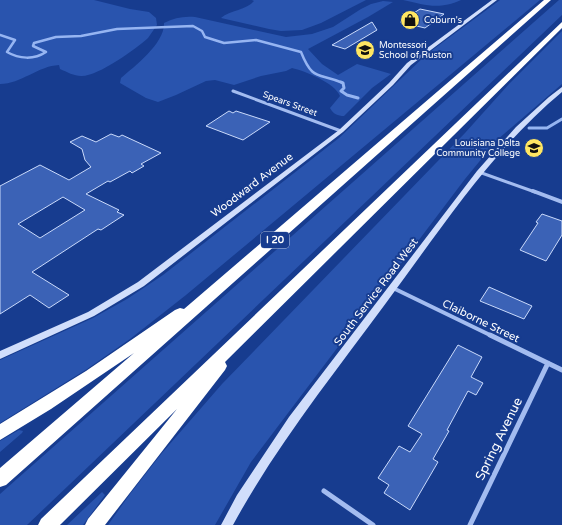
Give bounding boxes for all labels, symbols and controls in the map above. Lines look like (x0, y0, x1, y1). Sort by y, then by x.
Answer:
shop icon: Coburn's (399, 9, 421, 31)
place label: Coburn's (424, 15, 462, 26)
school or university icon: Montessori School of Ruston (354, 39, 376, 61)
place label: Montessori School of Ruston (379, 40, 452, 61)
street label: Spears Street (261, 89, 319, 119)
school or university icon: Louisiana Delta Community College (523, 137, 545, 159)
place label: Louisiana Delta Community College (436, 138, 520, 159)
street label: Woodward Avenue (209, 150, 295, 220)
road number: I 20 (261, 232, 289, 248)
street label: South Service Road West (331, 236, 421, 348)
street label: Claiborne Street (440, 297, 522, 345)
street label: Spring Avenue (472, 395, 526, 483)

